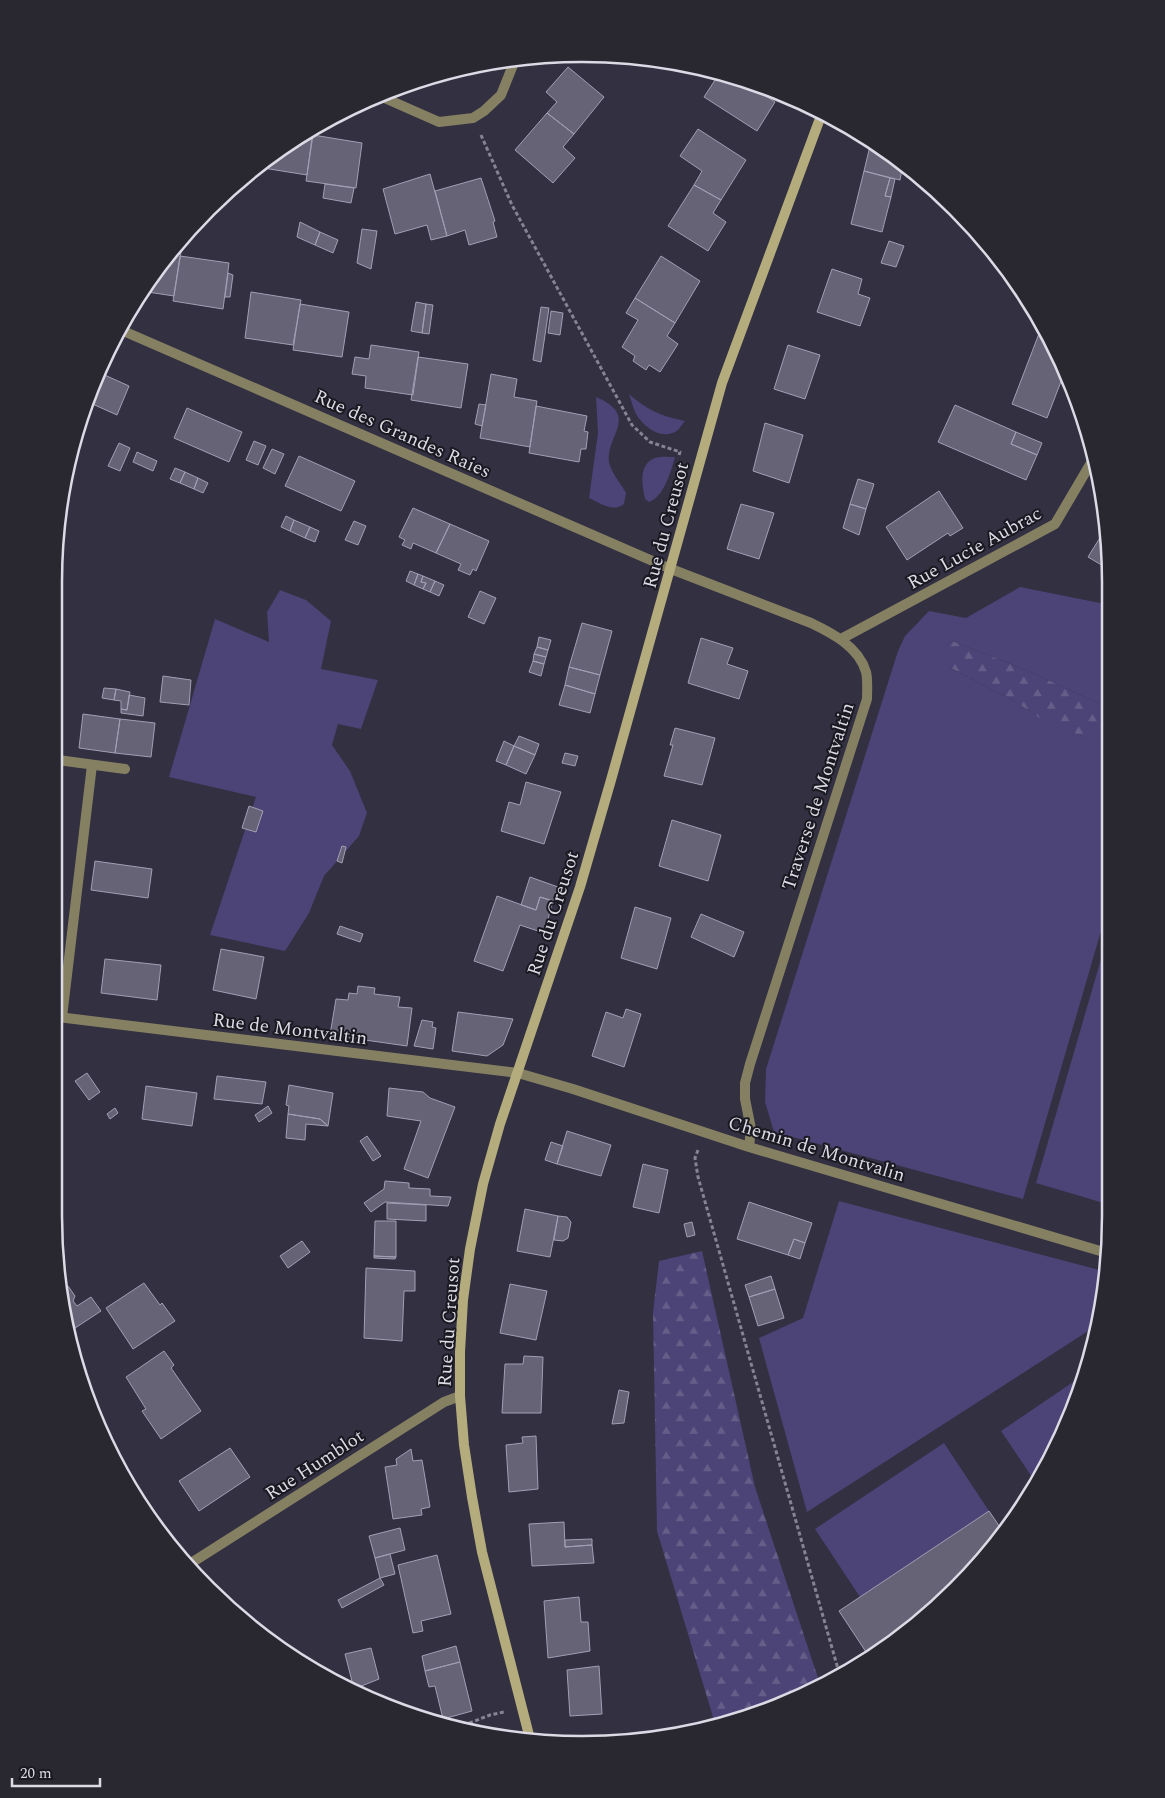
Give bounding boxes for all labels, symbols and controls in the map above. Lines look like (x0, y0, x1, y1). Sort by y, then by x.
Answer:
street label: Rue des Grandes Raies (309, 382, 495, 486)
street label: Rue du Creusot (636, 459, 697, 592)
street label: Rue Lucie Aubrac (902, 499, 1047, 597)
street label: Traverse de Montvaltin (774, 699, 862, 894)
street label: Rue du Creusot (520, 847, 587, 980)
street label: Rue de Montvaltin (211, 1006, 369, 1053)
street label: Chemin de Montvalin (724, 1109, 909, 1190)
street label: Rue du Creusot (431, 1256, 468, 1388)
street label: Rue Humblot (260, 1422, 370, 1508)
scale bar (12, 1756, 100, 1788)
text: 20 m (20, 1762, 52, 1785)

